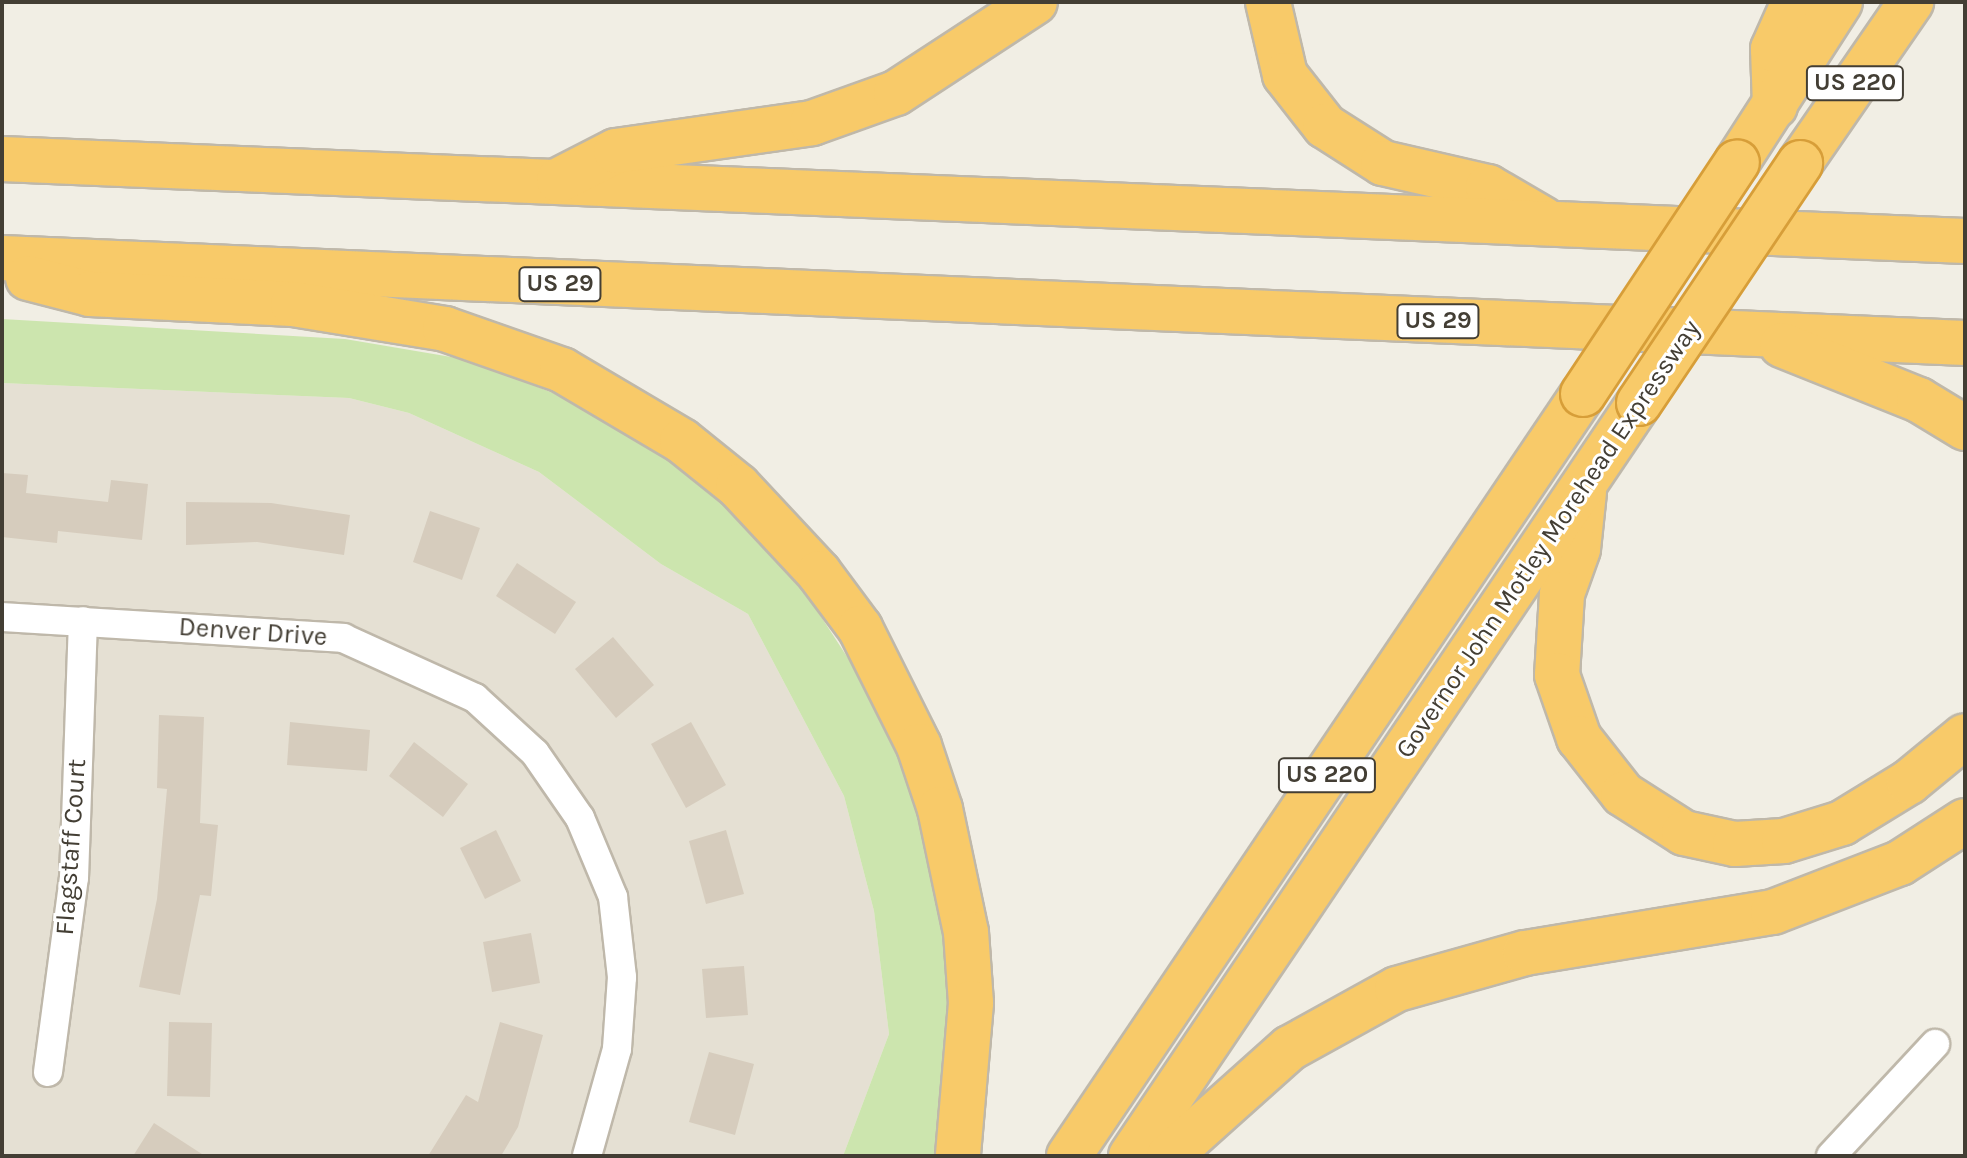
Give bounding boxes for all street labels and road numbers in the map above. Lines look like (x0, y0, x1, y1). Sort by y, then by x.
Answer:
road number: US 220 (1805, 63, 1905, 103)
road number: US 29 (518, 264, 602, 304)
road number: US 29 (1396, 301, 1480, 341)
street label: Governor John Motley Morehead Expressway (1389, 314, 1707, 764)
street label: Denver Drive (178, 611, 328, 653)
road number: US 220 (1277, 755, 1377, 795)
street label: Flagstaff Court (49, 758, 93, 936)

